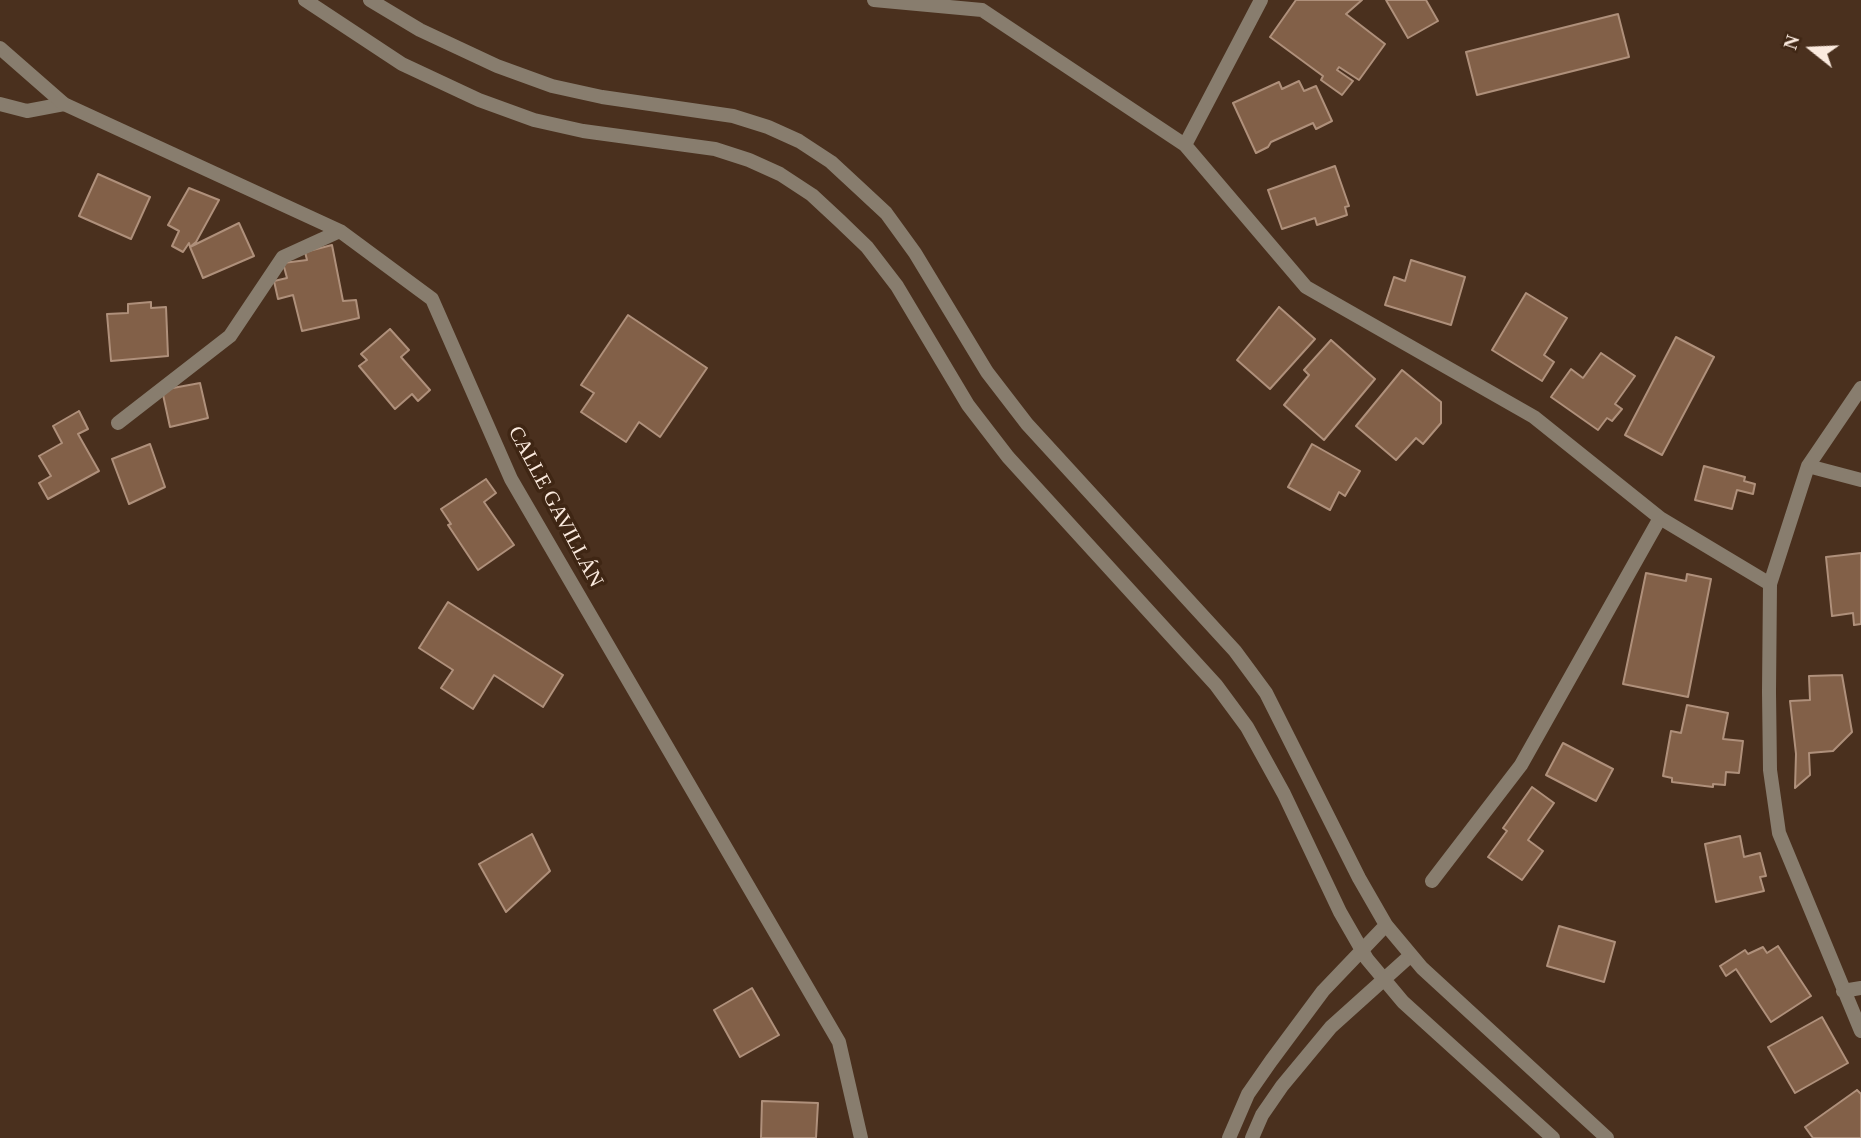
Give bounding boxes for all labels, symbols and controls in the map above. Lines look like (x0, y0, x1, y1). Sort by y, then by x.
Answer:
north arrow (1777, 14, 1847, 84)
text: N (1779, 33, 1804, 52)
street label: CALLE GAVILLÁN (502, 422, 608, 592)

